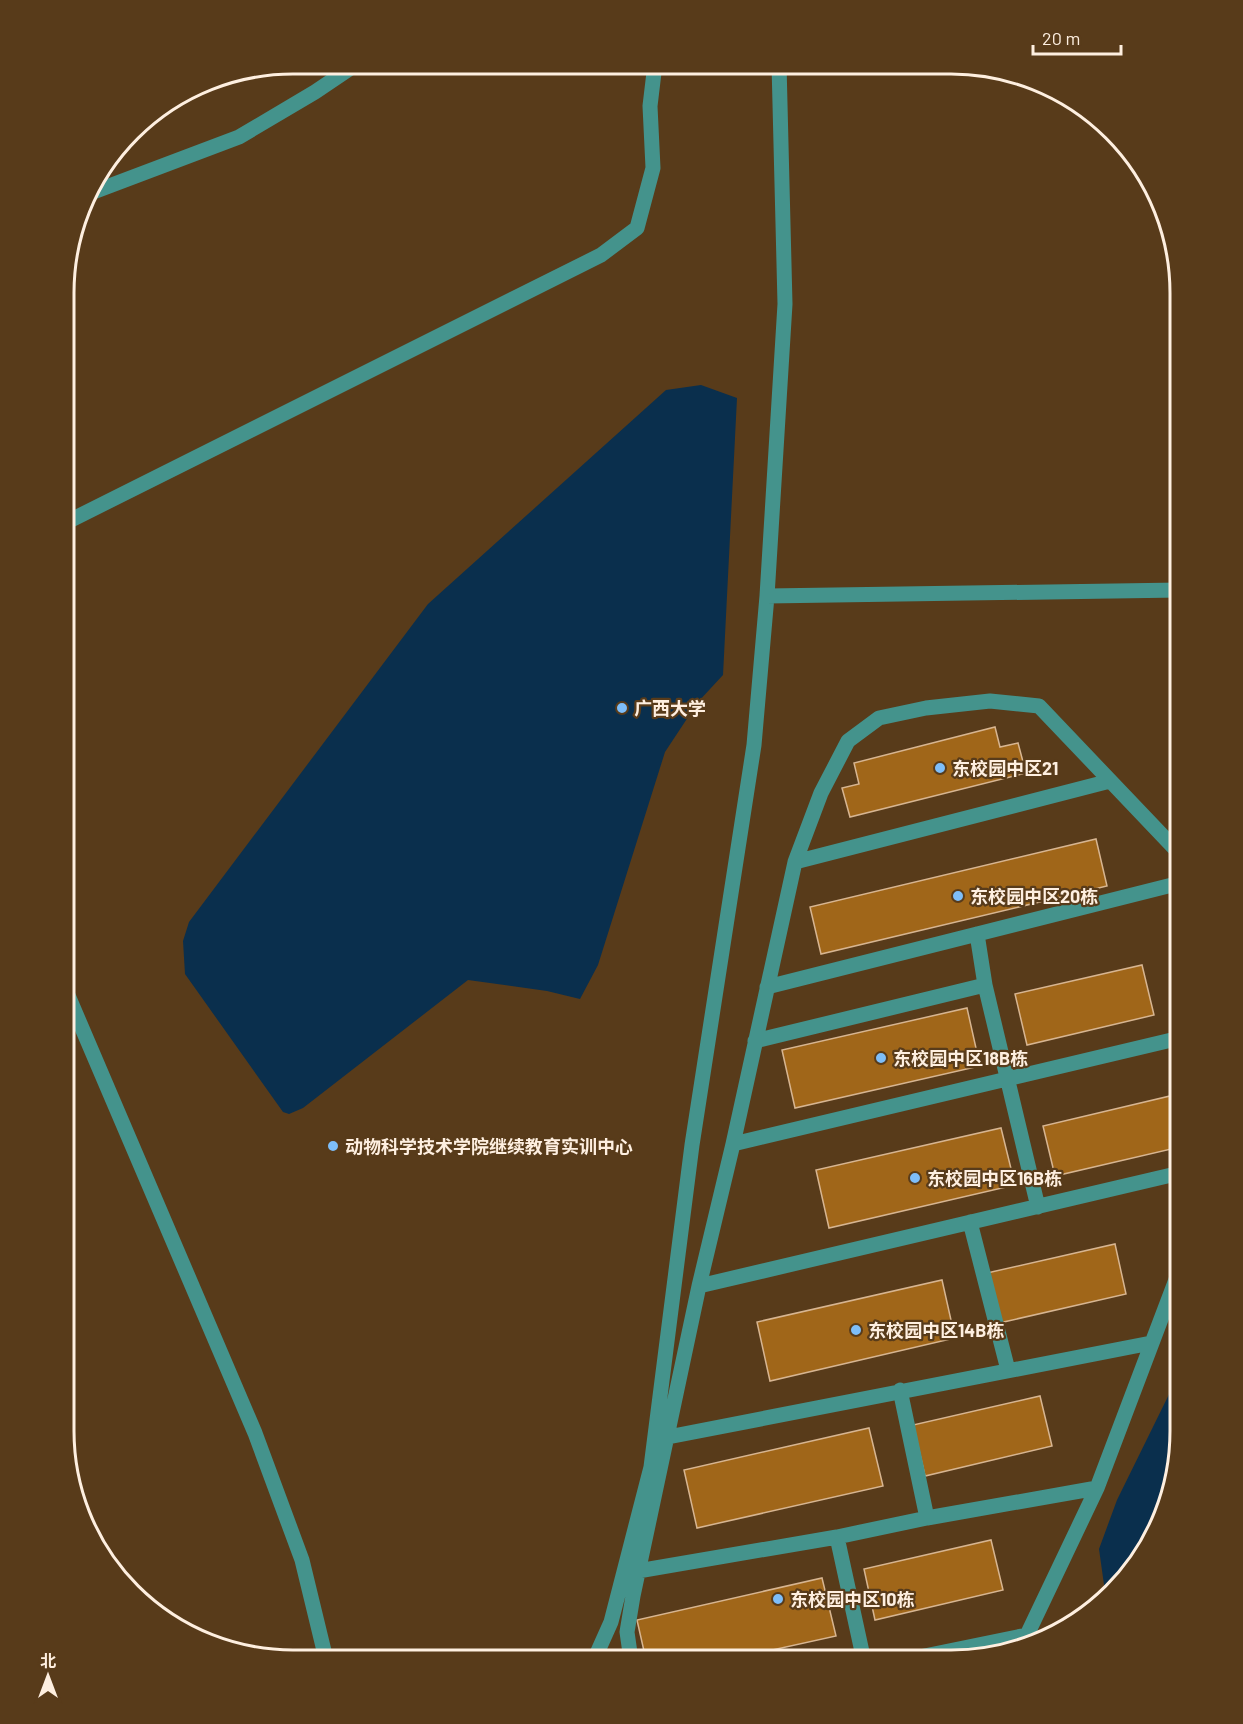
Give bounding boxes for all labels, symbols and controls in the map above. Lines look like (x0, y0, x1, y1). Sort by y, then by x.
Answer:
scale bar (1033, 18, 1122, 56)
text: 20 m (1042, 27, 1080, 49)
place label: 广西大学 (634, 697, 706, 719)
marker: 广西大学 (615, 701, 629, 715)
place label: 东校园中区21 (952, 757, 1058, 779)
marker: 东校园中区21 (933, 761, 947, 775)
place label: 东校园中区20栋 (970, 885, 1098, 907)
marker: 东校园中区20栋 (951, 889, 965, 903)
place label: 东校园中区18B栋 (893, 1047, 1028, 1069)
marker: 东校园中区18B栋 (874, 1051, 888, 1065)
place label: 动物科学技术学院继续教育实训中心 (345, 1135, 633, 1157)
marker: 动物科学技术学院继续教育实训中心 (326, 1139, 340, 1153)
place label: 东校园中区16B栋 (927, 1167, 1062, 1189)
marker: 东校园中区16B栋 (908, 1171, 922, 1185)
place label: 东校园中区14B栋 (868, 1319, 1004, 1341)
marker: 东校园中区14B栋 (849, 1323, 863, 1337)
place label: 东校园中区10栋 (790, 1588, 915, 1610)
marker: 东校园中区10栋 (771, 1592, 785, 1606)
north arrow (18, 1646, 78, 1706)
text: 北 (40, 1651, 56, 1670)

